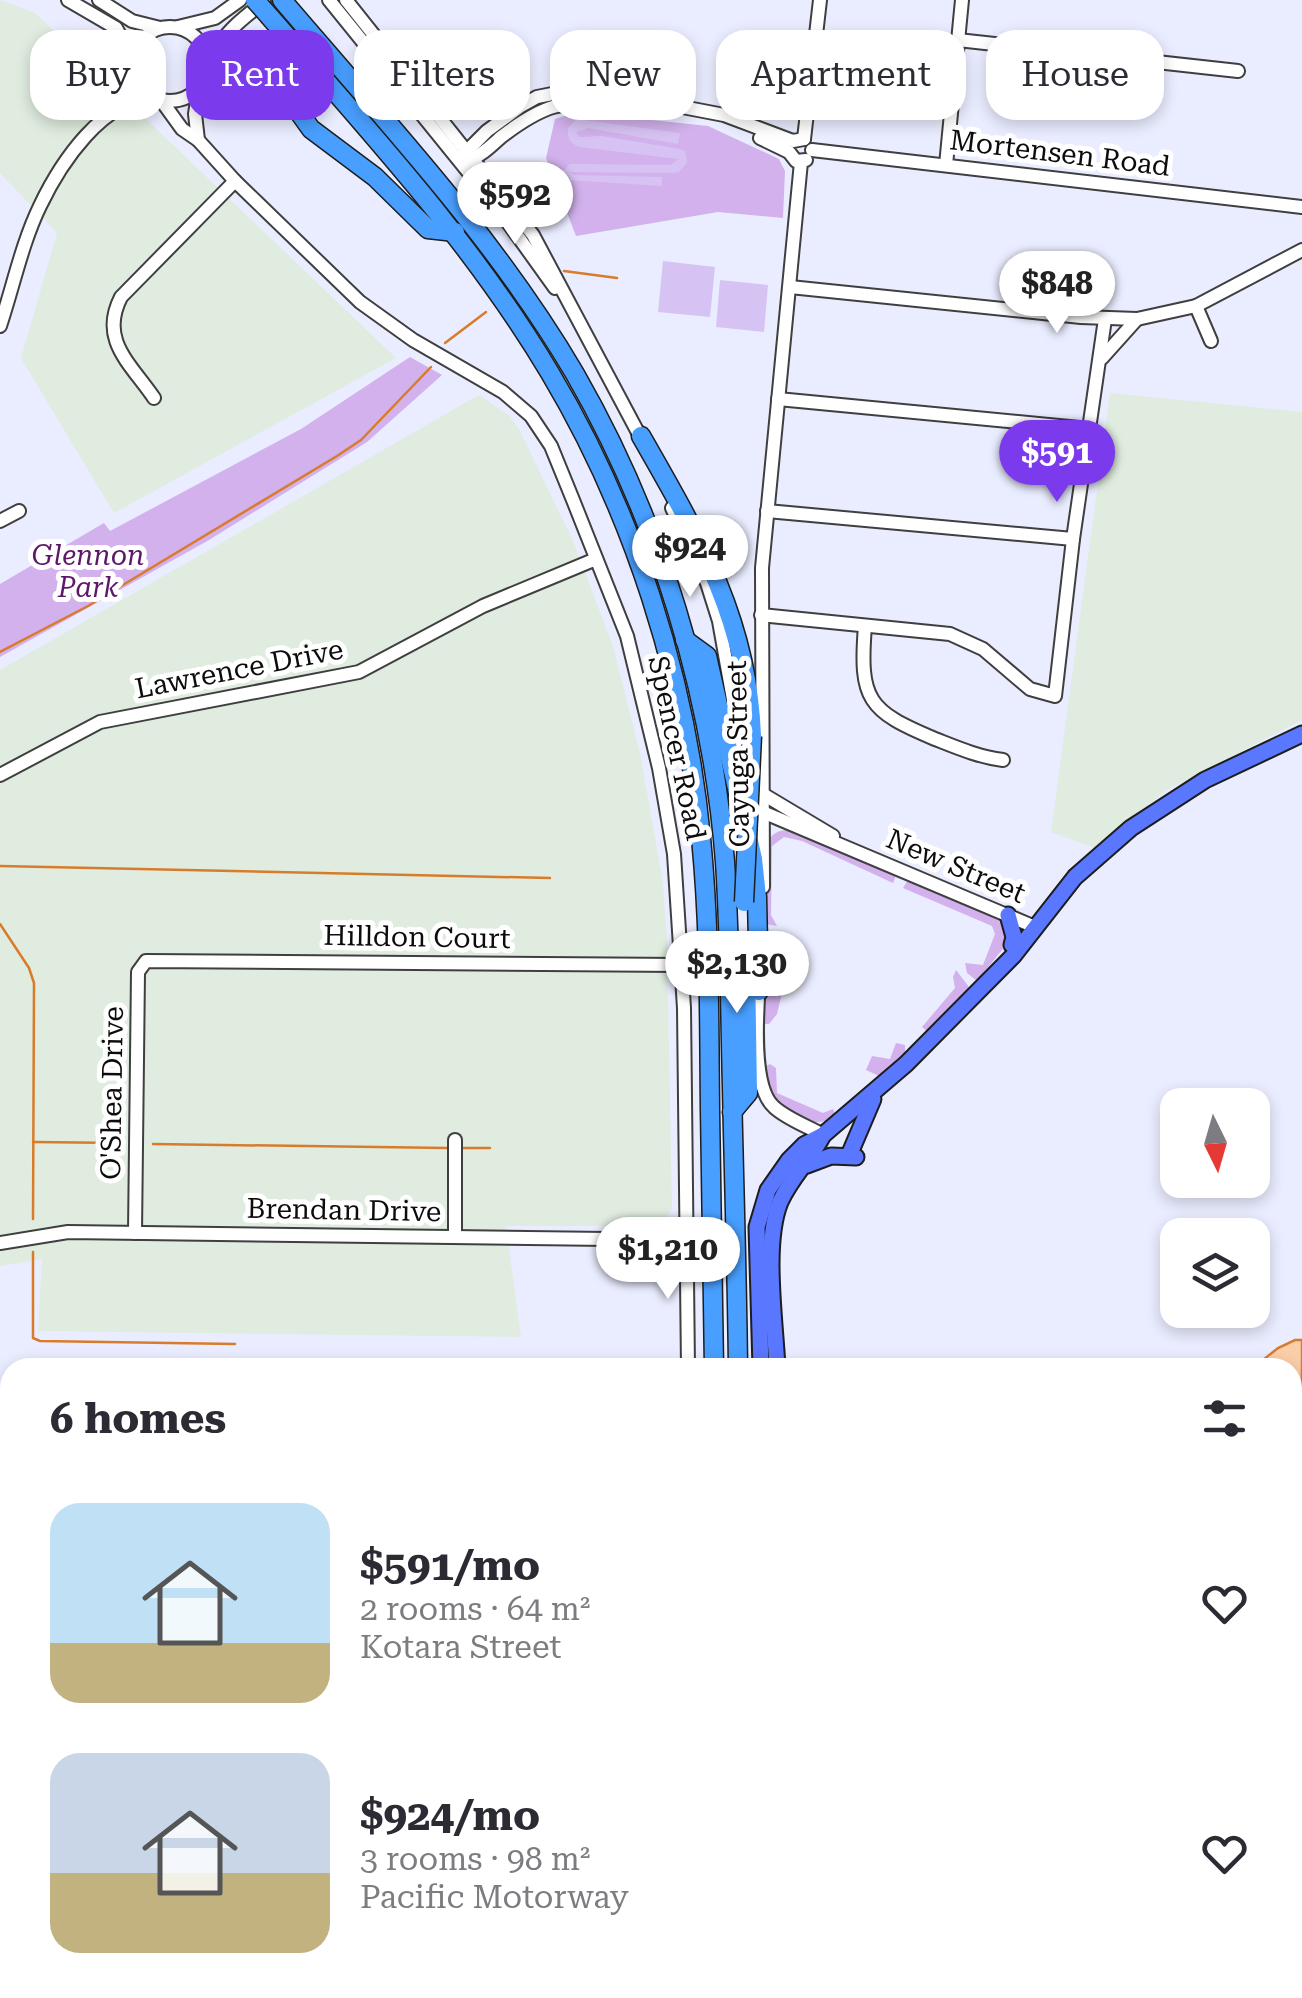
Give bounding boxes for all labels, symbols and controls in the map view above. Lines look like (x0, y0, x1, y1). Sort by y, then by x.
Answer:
chip: Buy (30, 30, 166, 120)
chip: Rent (186, 30, 334, 120)
chip: Filters (354, 30, 530, 120)
chip: New (550, 30, 696, 120)
chip: Apartment (716, 30, 966, 120)
chip: House (986, 30, 1164, 120)
street label: Mortensen Road (948, 123, 1172, 183)
pin: $592 (456, 162, 574, 247)
text: $592 (479, 175, 551, 213)
pin: $848 (998, 251, 1116, 336)
text: $848 (1021, 264, 1093, 302)
pin: $591 (998, 420, 1116, 505)
text: $591 (1021, 433, 1093, 471)
pin: $924 (631, 515, 749, 600)
text: $924 (654, 528, 726, 566)
park label: Glennon Park (32, 539, 144, 604)
street label: Lawrence Drive (132, 633, 346, 705)
street label: Spencer Road (641, 653, 713, 843)
street label: Cayuga Street (720, 660, 756, 848)
street label: New Street (882, 822, 1030, 910)
street label: Hilldon Court (323, 919, 511, 955)
pin: $2,130 (656, 931, 818, 1016)
text: $2,130 (687, 944, 787, 982)
street label: O'Shea Drive (94, 1006, 130, 1180)
north arrow (1160, 1088, 1270, 1198)
map controls (1160, 1088, 1270, 1328)
street label: Brendan Drive (246, 1192, 442, 1228)
pin: $1,210 (587, 1217, 749, 1302)
button: layers (1160, 1218, 1270, 1328)
text: $1,210 (618, 1230, 718, 1268)
icon: filters (1197, 1391, 1252, 1446)
text: 6 homes (50, 1394, 226, 1443)
text: $591/mo (360, 1541, 540, 1590)
icon: home (130, 1543, 250, 1663)
icon: heart (1197, 1576, 1252, 1631)
text: 2 rooms · 64 m² (360, 1590, 590, 1628)
text: Kotara Street (360, 1628, 561, 1666)
text: $924/mo (360, 1791, 540, 1840)
icon: home (130, 1793, 250, 1913)
icon: heart (1197, 1826, 1252, 1881)
text: 3 rooms · 98 m² (360, 1840, 590, 1878)
text: Pacific Motorway (360, 1878, 629, 1916)

